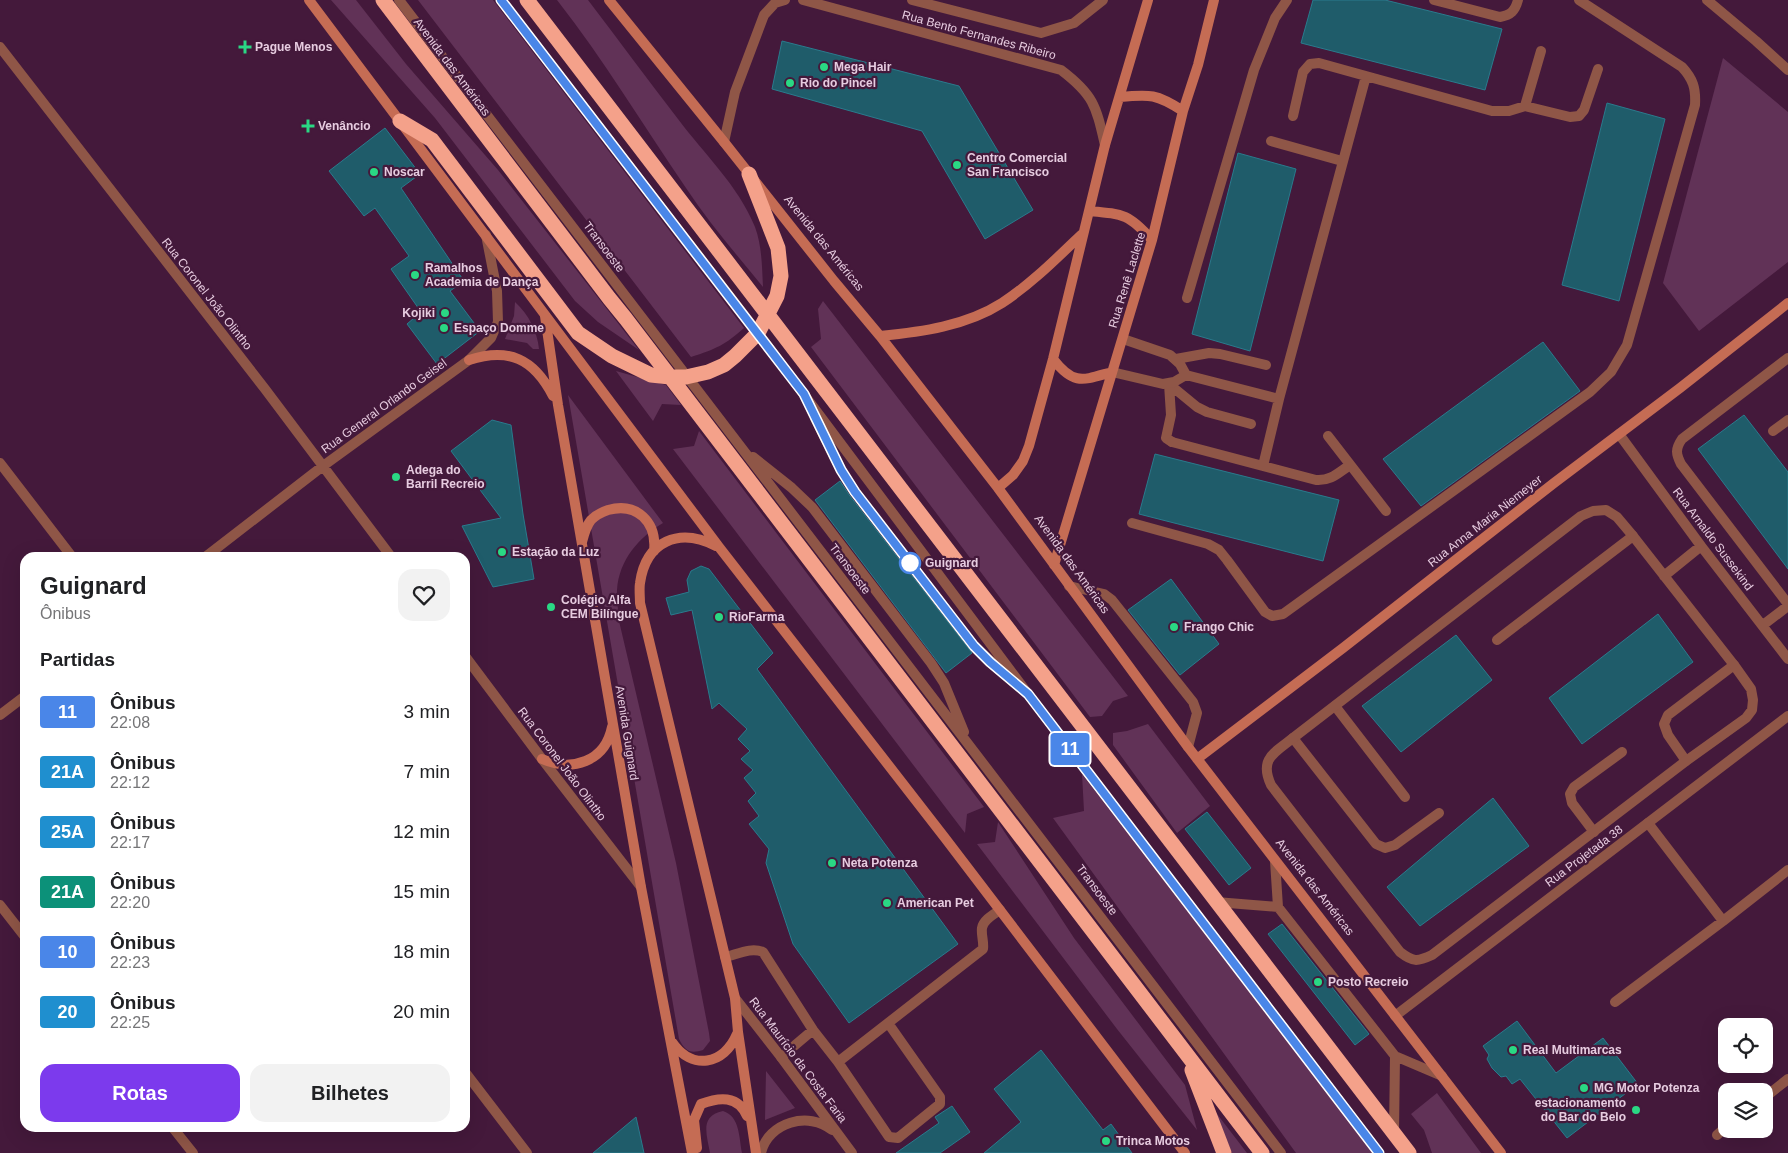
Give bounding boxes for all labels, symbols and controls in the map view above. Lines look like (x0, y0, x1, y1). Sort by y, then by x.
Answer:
street label: Rua Bento Fernandes Ribeiro (901, 8, 1058, 62)
street label: Avenida das Américas (411, 15, 493, 119)
place label: Pague Menos (255, 40, 333, 54)
marker: Pague Menos (239, 41, 251, 53)
place label: Mega Hair (834, 60, 892, 74)
marker: Mega Hair (818, 61, 830, 73)
place label: Rio do Pincel (800, 76, 876, 90)
marker: Rio do Pincel (784, 77, 796, 89)
place label: Venâncio (318, 119, 371, 133)
marker: Venâncio (302, 120, 314, 132)
place label: Centro Comercial San Francisco (967, 151, 1067, 179)
marker: Centro Comercial San Francisco (951, 159, 963, 171)
place label: Noscar (384, 165, 425, 179)
marker: Noscar (368, 166, 380, 178)
street label: Avenida das Américas (781, 193, 867, 293)
street label: Transoeste (580, 219, 628, 275)
street label: Rua Renê Laclette (1106, 230, 1148, 330)
street label: Rua Coronel João Olintho (159, 235, 255, 353)
place label: Ramalhos Academia de Dança (425, 261, 539, 289)
marker: Ramalhos Academia de Dança (409, 269, 421, 281)
place label: Kojiki (402, 306, 435, 320)
marker: Kojiki (439, 307, 451, 319)
place label: Espaço Domme (454, 321, 544, 335)
marker: Espaço Domme (438, 322, 450, 334)
street label: Rua General Orlando Geisel (319, 356, 449, 456)
place label: Adega do Barril Recreio (406, 463, 485, 491)
marker: Adega do Barril Recreio (390, 471, 402, 483)
street label: Rua Anna Maria Niemeyer (1425, 472, 1545, 570)
street label: Rua Arnaldo Sussekind (1670, 485, 1756, 593)
street label: Avenida das Américas (1032, 512, 1112, 616)
street label: Transoeste (826, 541, 874, 597)
place label: Estação da Luz (512, 545, 599, 559)
marker: Estação da Luz (496, 546, 508, 558)
marker: Guignard (899, 552, 921, 574)
place label: Guignard (925, 556, 978, 570)
button: heart (398, 569, 450, 621)
text: Guignard (40, 572, 147, 599)
place label: Colégio Alfa CEM Bilíngue (561, 593, 639, 621)
marker: Colégio Alfa CEM Bilíngue (545, 601, 557, 613)
text: Ônibus (40, 605, 91, 622)
place label: RioFarma (729, 610, 785, 624)
marker: RioFarma (713, 611, 725, 623)
place label: Frango Chic (1184, 620, 1254, 634)
marker: Frango Chic (1168, 621, 1180, 633)
text: Partidas (40, 649, 115, 670)
street label: Avenida Guignard (613, 685, 641, 781)
text: Ônibus (110, 692, 175, 713)
text: 3 min (404, 701, 450, 722)
text: 11 (58, 702, 77, 722)
street label: Rua Coronel João Olintho (515, 705, 609, 824)
text: 22:08 (110, 714, 150, 731)
line badge: 11 (1048, 733, 1092, 765)
text: 11 (1060, 739, 1080, 759)
text: Ônibus (110, 752, 175, 773)
text: 7 min (404, 761, 450, 782)
text: 21A (51, 762, 84, 782)
text: 22:12 (110, 774, 150, 791)
text: Ônibus (110, 812, 175, 833)
text: 12 min (393, 821, 450, 842)
text: 25A (51, 822, 84, 842)
street label: Rua Projetada 38 (1542, 822, 1626, 890)
text: 22:17 (110, 834, 150, 851)
street label: Avenida das Américas (1273, 836, 1357, 938)
place label: Neta Potenza (842, 856, 918, 870)
marker: Neta Potenza (826, 857, 838, 869)
street label: Transoeste (1073, 862, 1121, 918)
text: Ônibus (110, 872, 175, 893)
text: 15 min (393, 881, 450, 902)
text: 21A (51, 882, 84, 902)
text: 22:20 (110, 894, 150, 911)
place label: American Pet (897, 896, 974, 910)
marker: American Pet (881, 897, 893, 909)
text: Ônibus (110, 932, 175, 953)
text: 18 min (393, 941, 450, 962)
text: 10 (57, 942, 78, 962)
text: 22:23 (110, 954, 150, 971)
place label: Posto Recreio (1328, 975, 1409, 989)
marker: Posto Recreio (1312, 976, 1324, 988)
text: Ônibus (110, 992, 175, 1013)
street label: Rua Maurício da Costa Faria (746, 995, 850, 1126)
text: 20 min (393, 1001, 450, 1022)
text: 20 (57, 1002, 78, 1022)
text: 22:25 (110, 1014, 150, 1031)
map controls (1718, 1018, 1773, 1138)
button: locate (1718, 1018, 1773, 1073)
place label: Real Multimarcas (1523, 1043, 1622, 1057)
marker: Real Multimarcas (1507, 1044, 1519, 1056)
button: Rotas (40, 1064, 240, 1122)
button: Bilhetes (250, 1064, 450, 1122)
place label: MG Motor Potenza (1594, 1081, 1700, 1095)
marker: MG Motor Potenza (1578, 1082, 1590, 1094)
button: layers (1718, 1083, 1773, 1138)
place label: estacionamento do Bar do Belo (1535, 1096, 1626, 1124)
marker: estacionamento do Bar do Belo (1630, 1104, 1642, 1116)
place label: Trinca Motos (1116, 1134, 1190, 1148)
marker: Trinca Motos (1100, 1135, 1112, 1147)

